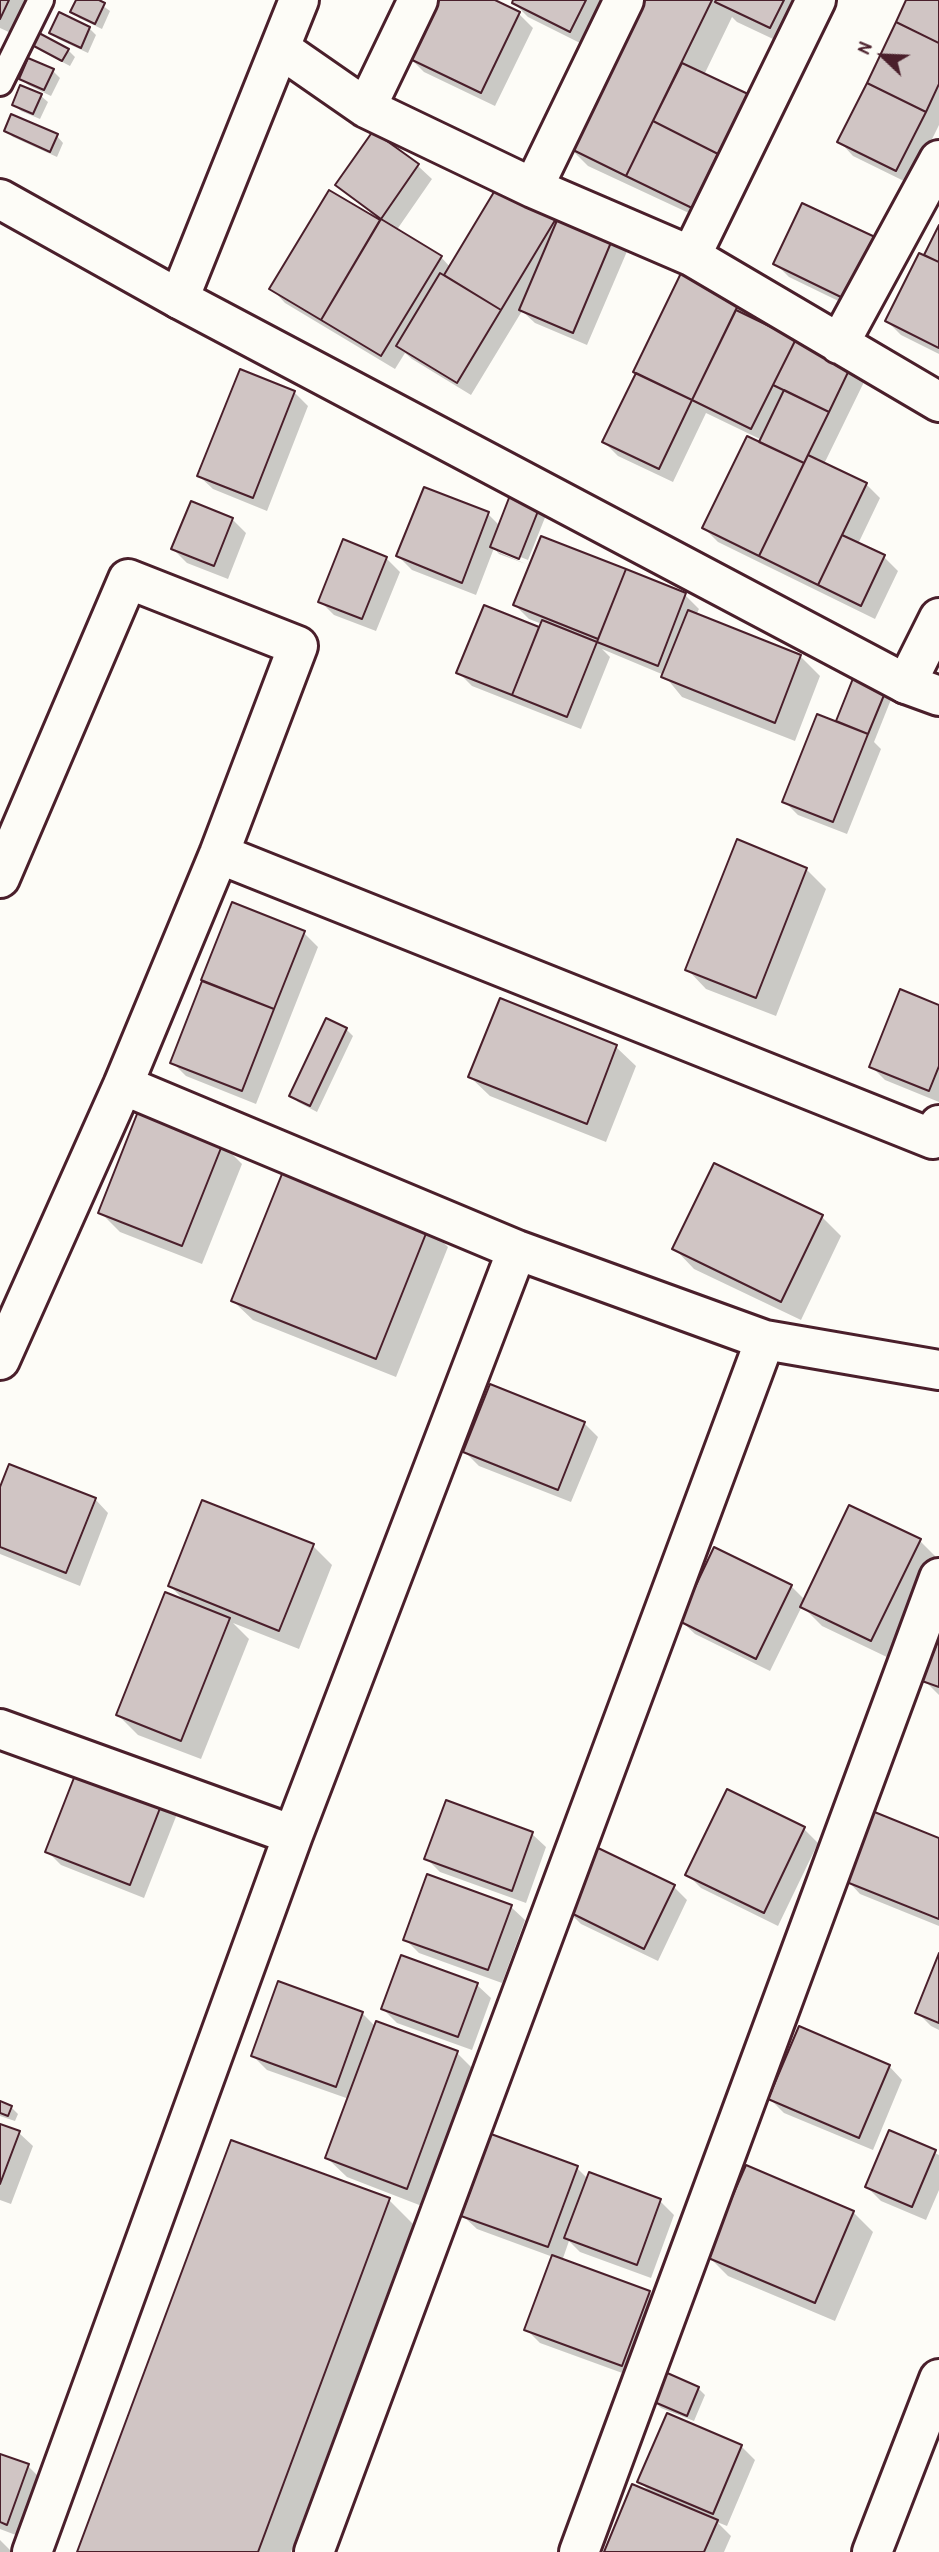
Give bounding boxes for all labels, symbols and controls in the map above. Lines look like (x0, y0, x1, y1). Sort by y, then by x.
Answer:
north arrow (848, 21, 918, 91)
text: N (850, 38, 878, 58)

